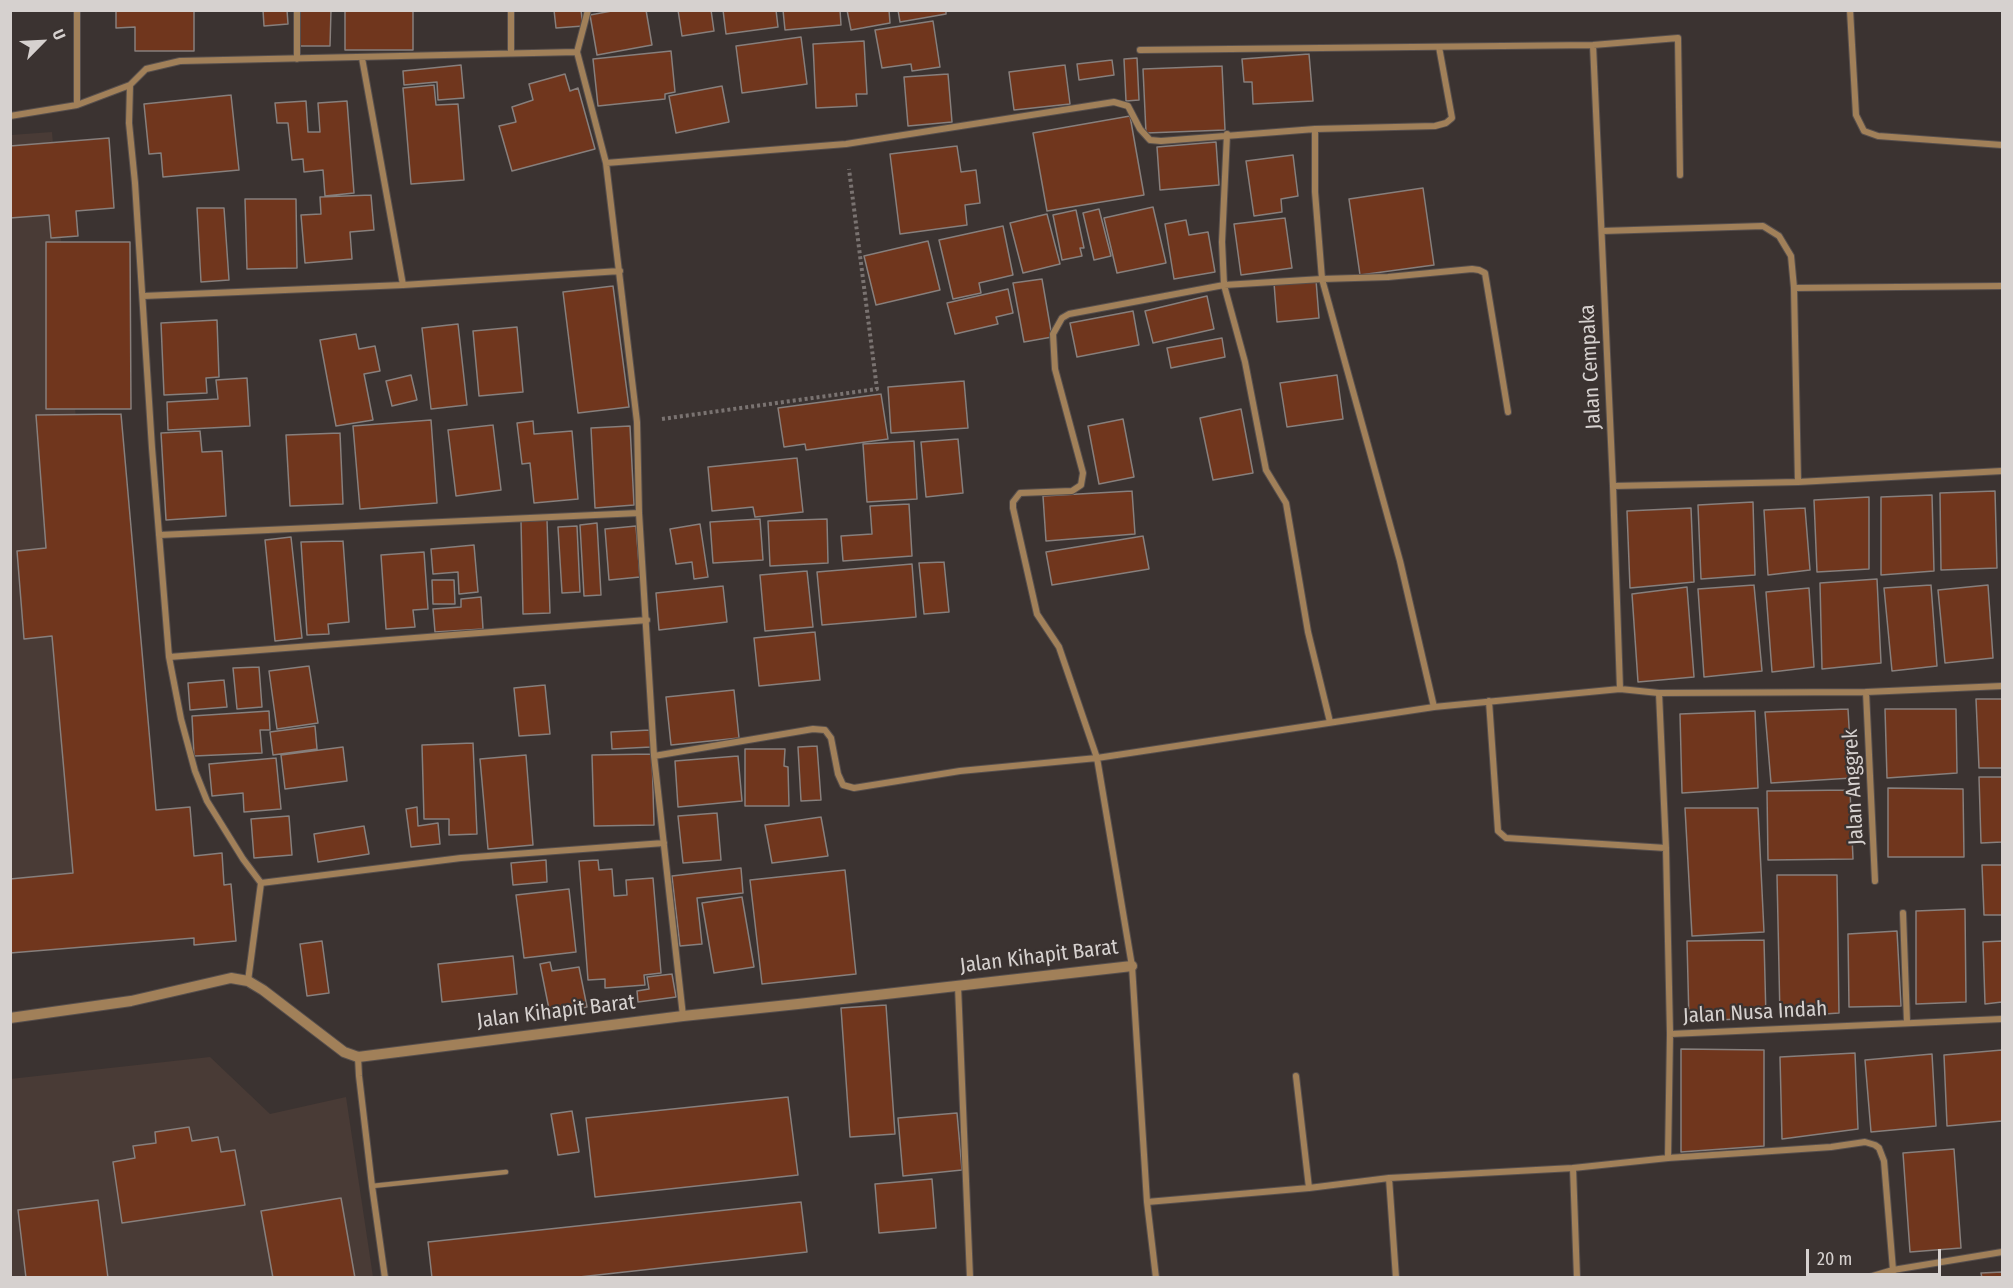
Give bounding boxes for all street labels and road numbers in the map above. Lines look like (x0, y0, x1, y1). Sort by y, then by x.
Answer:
street label: Jalan Cempaka (1575, 304, 1607, 430)
street label: Jalan Anggrek (1838, 728, 1870, 846)
street label: Jalan Kihapit Barat (958, 935, 1120, 979)
street label: Jalan Kihapit Barat (475, 990, 637, 1034)
street label: Jalan Nusa Indah (1682, 997, 1828, 1029)

